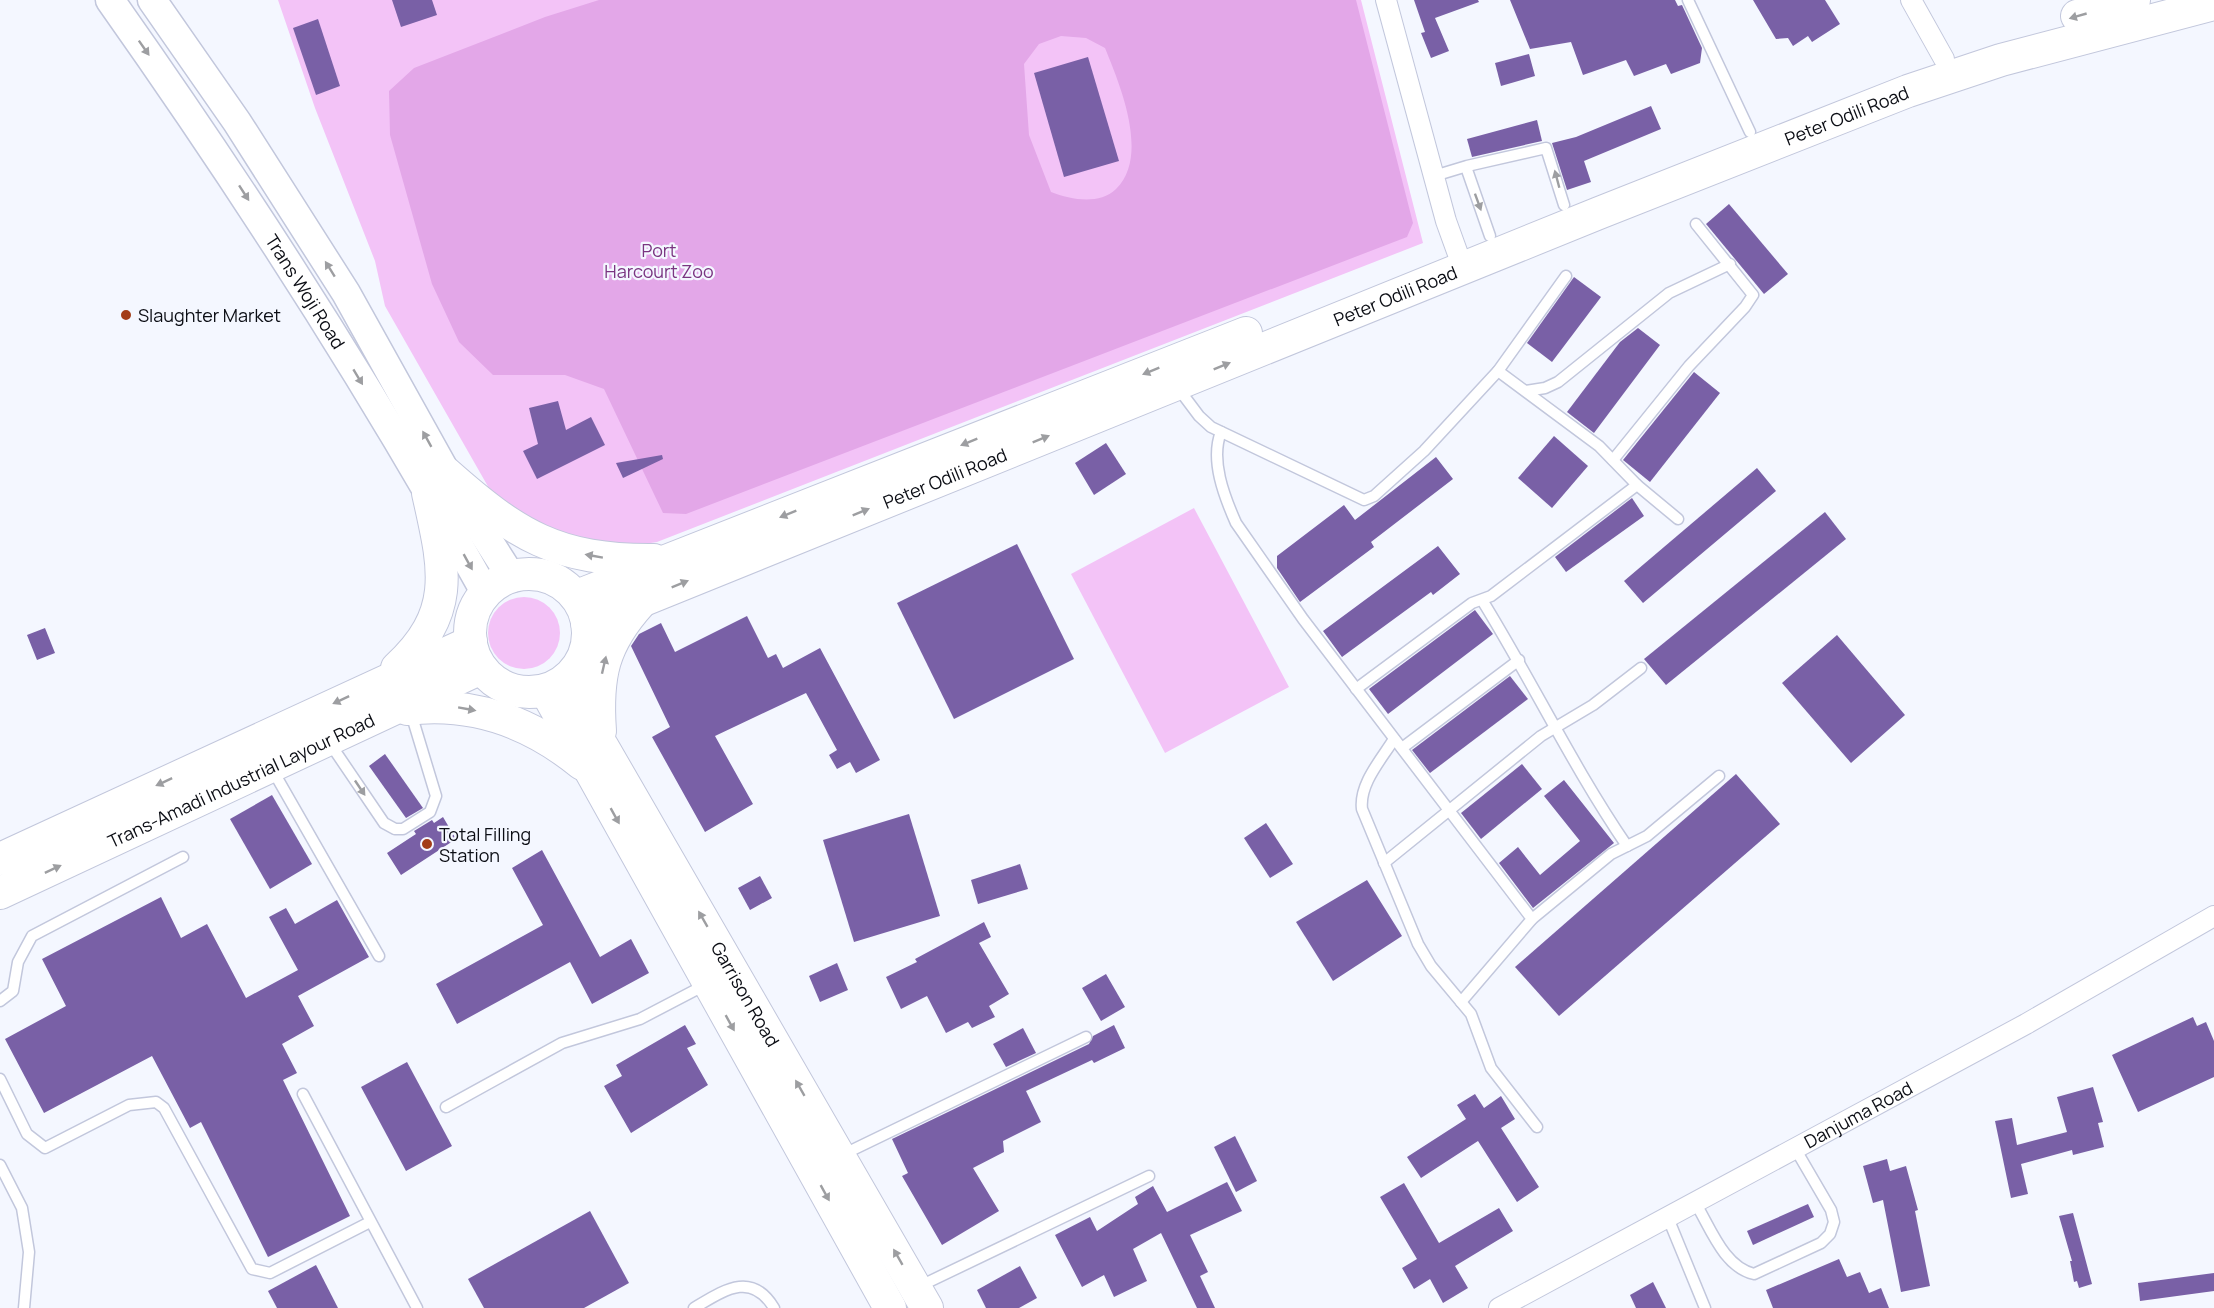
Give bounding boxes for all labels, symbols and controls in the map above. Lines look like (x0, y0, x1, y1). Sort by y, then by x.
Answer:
one-way arrow (2069, 12, 2087, 21)
one-way arrow (137, 40, 149, 55)
street label: Peter Odili Road (1781, 80, 1912, 151)
one-way arrow (1551, 170, 1561, 188)
one-way arrow (238, 185, 249, 202)
one-way arrow (1474, 193, 1484, 211)
street label: Trans Woji Road (260, 230, 351, 353)
park label: Port Harcourt Zoo (604, 238, 714, 283)
street label: Peter Odili Road (1330, 260, 1461, 331)
one-way arrow (325, 261, 336, 277)
place label: Slaughter Market (138, 303, 281, 327)
marker: Slaughter Market (119, 308, 133, 322)
one-way arrow (1214, 361, 1232, 371)
one-way arrow (1141, 366, 1159, 376)
one-way arrow (353, 369, 363, 386)
one-way arrow (422, 430, 432, 447)
one-way arrow (1033, 434, 1051, 444)
one-way arrow (960, 438, 978, 447)
street label: Peter Odili Road (879, 442, 1010, 514)
one-way arrow (852, 507, 870, 517)
one-way arrow (779, 510, 797, 519)
one-way arrow (584, 551, 603, 560)
one-way arrow (463, 554, 473, 571)
one-way arrow (671, 579, 689, 589)
one-way arrow (600, 655, 609, 674)
one-way arrow (332, 695, 349, 704)
one-way arrow (458, 705, 477, 714)
street label: Trans-Amadi Industrial Layour Road (104, 708, 378, 853)
one-way arrow (155, 777, 172, 786)
one-way arrow (355, 780, 366, 796)
one-way arrow (610, 807, 620, 824)
place label: Total Filling Station (439, 822, 531, 867)
marker: Total Filling Station (420, 837, 434, 851)
one-way arrow (44, 864, 61, 873)
one-way arrow (698, 911, 708, 928)
street label: Garrison Road (706, 937, 785, 1051)
one-way arrow (725, 1015, 735, 1032)
street label: Danjuma Road (1800, 1076, 1916, 1153)
one-way arrow (795, 1079, 805, 1096)
one-way arrow (820, 1185, 830, 1202)
one-way arrow (892, 1249, 903, 1265)

